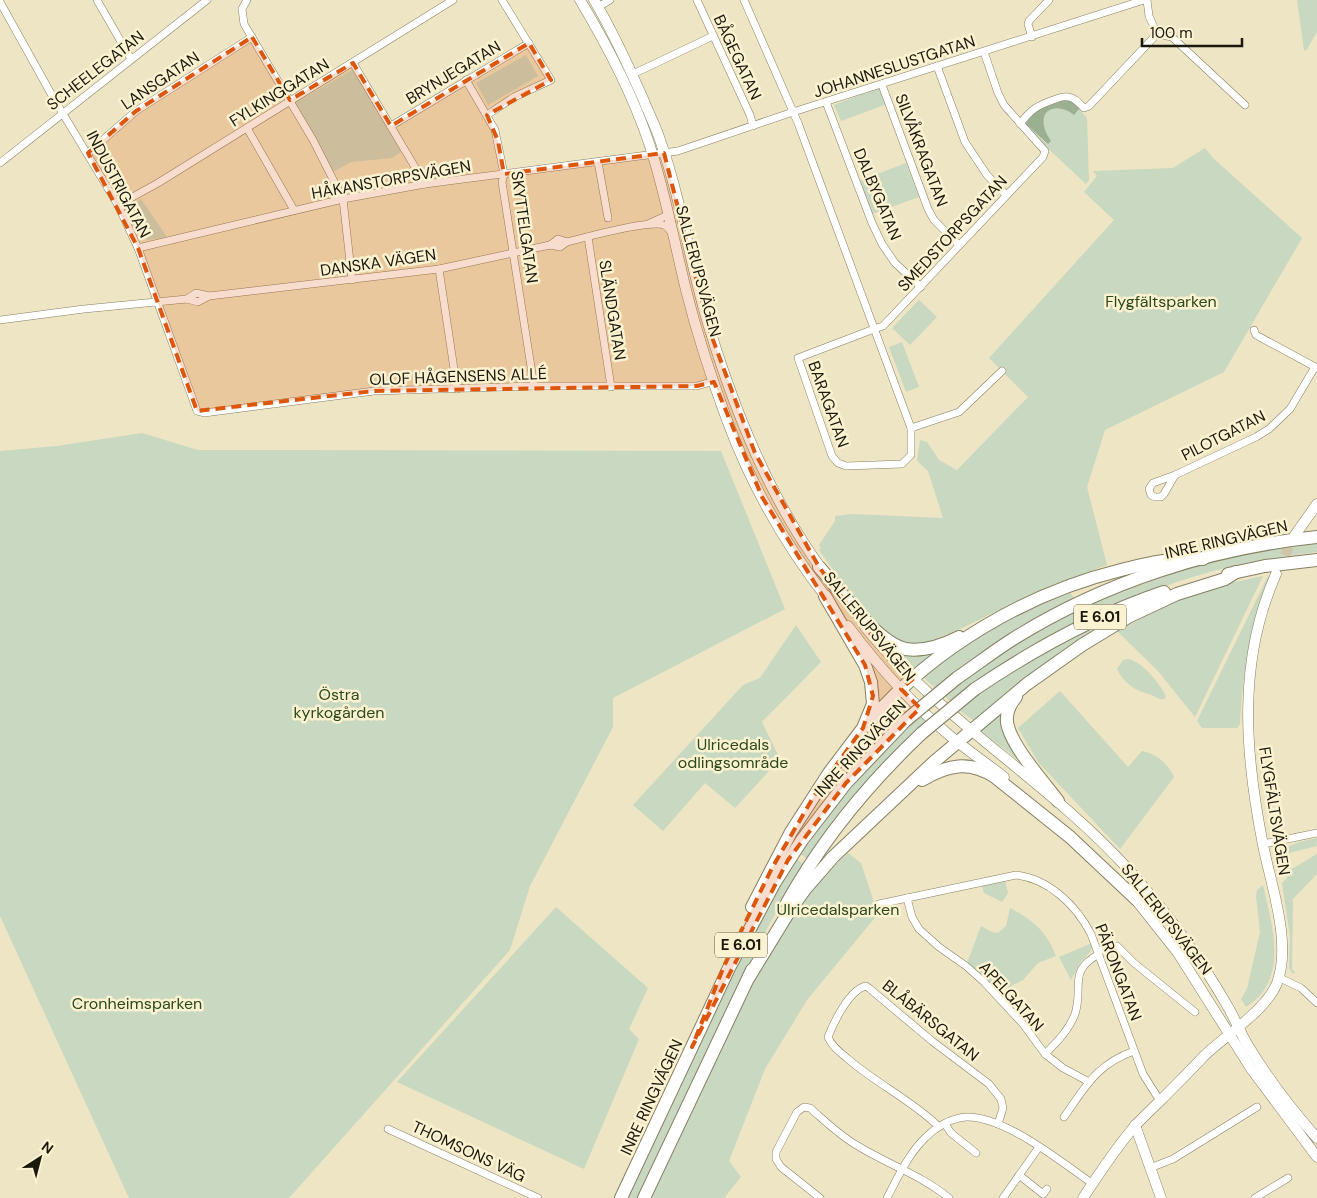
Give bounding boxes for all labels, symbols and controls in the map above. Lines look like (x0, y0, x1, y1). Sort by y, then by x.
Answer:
street label: BÅGEGATAN (709, 11, 766, 103)
scale bar (1142, 15, 1242, 47)
text: 100 m (1150, 23, 1193, 43)
street label: SCHEELEGATAN (42, 26, 148, 115)
street label: JOHANNESLUSTGATAN (811, 30, 978, 103)
street label: BRYNJEGATAN (402, 36, 505, 109)
street label: LANSGATAN (117, 46, 204, 114)
street label: FYLKINGGATAN (226, 53, 333, 131)
street label: SILVÅKRAGATAN (890, 91, 953, 210)
street label: INDUSTRIGATAN (81, 127, 156, 241)
street label: DALBYGATAN (849, 145, 906, 243)
street label: HÅKANSTORPSVÄGEN (310, 155, 472, 204)
street label: SKYTTELGATAN (506, 170, 543, 285)
street label: SMEDSTORPSGATAN (893, 171, 1012, 296)
street label: SALLERUPSVÄGEN (671, 203, 726, 339)
street label: DANSKA VÄGEN (319, 244, 437, 281)
street label: SLÄNDGATAN (594, 258, 631, 362)
park label: Flygfältsparken (1105, 291, 1217, 312)
street label: BARAGATAN (803, 358, 854, 450)
street label: OLOF HÅGENSENS ALLÉ (369, 363, 547, 390)
street label: PILOTGATAN (1178, 405, 1269, 466)
street label: INRE RINGVÄGEN (1163, 515, 1290, 564)
street label: SALLERUPSVÄGEN (819, 567, 920, 686)
road number: E 6.01 (1074, 604, 1126, 630)
park label: Östra kyrkogården (293, 684, 385, 723)
street label: INRE RINGVÄGEN (810, 695, 911, 801)
park label: Ulricedals odlingsområde (678, 734, 788, 773)
street label: FLYGFÄLTSVÄGEN (1254, 745, 1295, 877)
street label: SALLERUPSVÄGEN (1117, 859, 1217, 979)
park label: Ulricedalsparken (777, 899, 899, 920)
street label: PÄRONGATAN (1090, 921, 1147, 1024)
road number: E 6.01 (715, 932, 767, 958)
street label: APELGATAN (975, 957, 1049, 1036)
street label: BLÅBÄRSGATAN (878, 975, 983, 1066)
park label: Cronheimsparken (72, 993, 202, 1014)
street label: INRE RINGVÄGEN (615, 1036, 687, 1158)
street label: THOMSONS VÄG (409, 1116, 529, 1187)
north arrow (15, 1133, 65, 1183)
text: N (38, 1137, 57, 1158)

